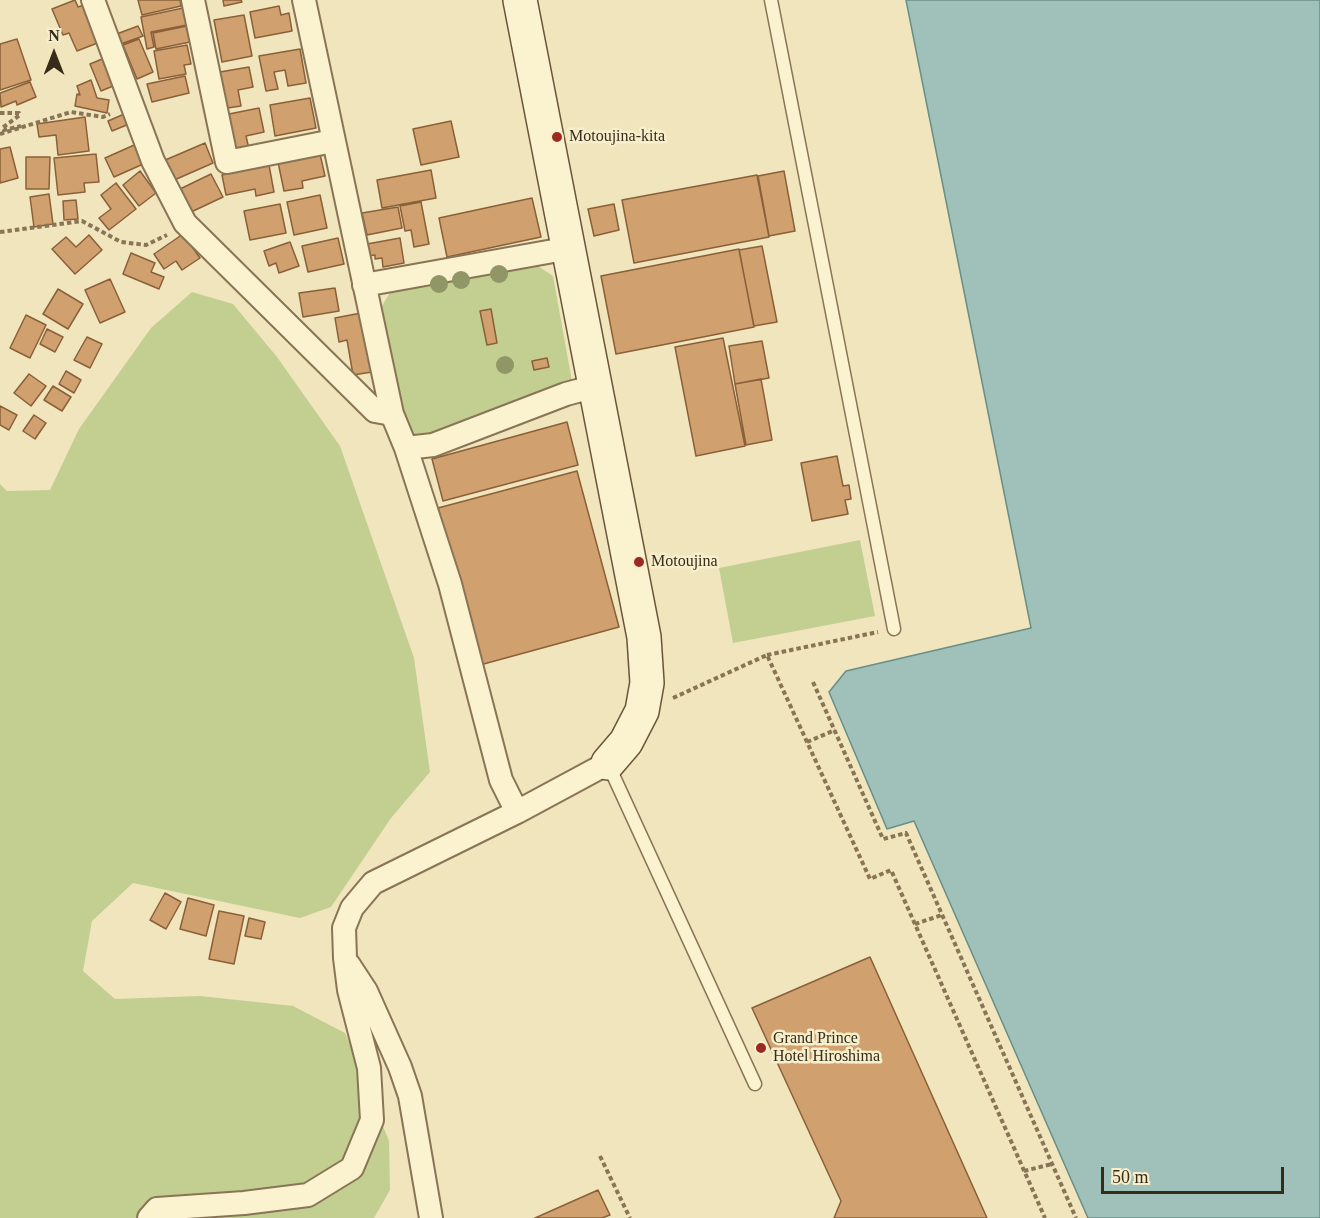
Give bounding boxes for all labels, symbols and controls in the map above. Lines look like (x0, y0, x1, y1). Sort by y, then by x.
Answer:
north arrow (24, 24, 84, 84)
text: N (48, 27, 60, 44)
place label: Motoujina-kita (569, 127, 665, 147)
marker: Motoujina-kita (550, 130, 564, 144)
place label: Motoujina (651, 552, 718, 572)
marker: Motoujina (632, 555, 646, 569)
place label: Grand Prince Hotel Hiroshima (773, 1029, 880, 1067)
marker: Grand Prince Hotel Hiroshima (754, 1041, 768, 1055)
scale bar (1104, 1155, 1287, 1193)
text: 50 m (1112, 1167, 1149, 1187)

